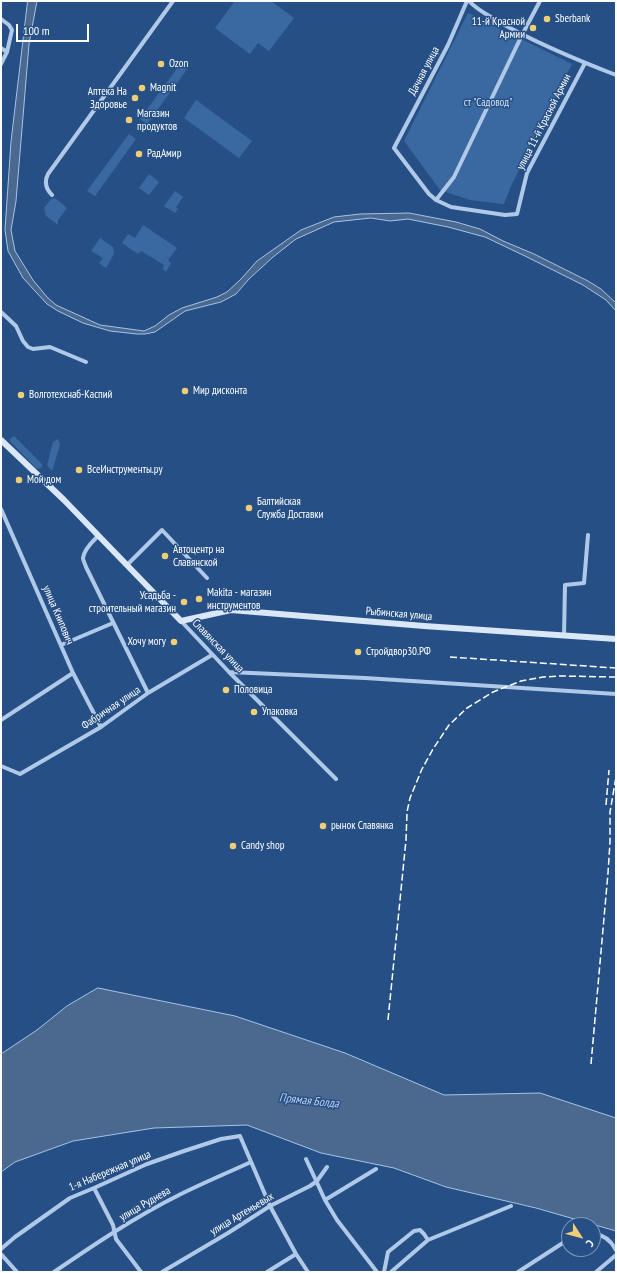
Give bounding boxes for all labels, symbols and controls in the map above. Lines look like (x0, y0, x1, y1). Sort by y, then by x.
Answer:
place label: Sberbank (555, 12, 590, 26)
marker: Sberbank (542, 14, 552, 24)
place label: 11-й Красной Армии (472, 15, 525, 41)
scale bar (18, 16, 91, 42)
text: 100 m (23, 23, 50, 38)
marker: 11-й Красной Армии (528, 23, 538, 33)
street label: Дачная улица (406, 44, 442, 98)
place label: Ozon (169, 57, 188, 71)
marker: Ozon (156, 59, 166, 69)
street label: улица 11-й Красной Армии (514, 72, 574, 172)
place label: Magnit (150, 81, 176, 95)
marker: Magnit (137, 83, 147, 93)
place label: Аптека На Здоровье (88, 85, 127, 111)
marker: Аптека На Здоровье (130, 93, 140, 103)
park label: ст "Садовод" (464, 96, 512, 110)
place label: Магазин продуктов (137, 107, 177, 133)
marker: Магазин продуктов (124, 115, 134, 125)
place label: РадАмир (147, 147, 181, 161)
marker: РадАмир (134, 149, 144, 159)
place label: Мир дисконта (193, 384, 247, 398)
marker: Мир дисконта (180, 386, 190, 396)
place label: Волготехснаб-Каспий (29, 388, 112, 402)
marker: Волготехснаб-Каспий (16, 390, 26, 400)
place label: ВсеИнструменты.ру (87, 463, 163, 477)
marker: ВсеИнструменты.ру (74, 465, 84, 475)
place label: Мой дом (27, 473, 61, 487)
marker: Мой дом (14, 475, 24, 485)
place label: Балтийская Служба Доставки (257, 495, 323, 521)
marker: Балтийская Служба Доставки (244, 503, 254, 513)
place label: Автоцентр на Славянской (173, 543, 225, 569)
marker: Автоцентр на Славянской (160, 551, 170, 561)
street label: улица Книпович (40, 583, 76, 647)
place label: Makita - магазин инструментов (207, 586, 272, 612)
place label: Усадьба - строительный магазин (89, 589, 176, 615)
marker: Makita - магазин инструментов (194, 594, 204, 604)
marker: Усадьба - строительный магазин (179, 597, 189, 607)
street label: Рыбинская улица (365, 605, 433, 623)
street label: Славянская улица (189, 617, 247, 675)
place label: Хочу могу (127, 635, 166, 649)
marker: Хочу могу (169, 637, 179, 647)
place label: Стройдвор30.РФ (366, 645, 431, 659)
marker: Стройдвор30.РФ (353, 647, 363, 657)
street label: Фабричная улица (79, 683, 143, 733)
place label: Половица (234, 683, 272, 697)
marker: Половица (221, 685, 231, 695)
place label: Упаковка (262, 705, 298, 719)
marker: Упаковка (249, 707, 259, 717)
place label: рынок Славянка (331, 819, 393, 833)
marker: рынок Славянка (318, 821, 328, 831)
place label: Candy shop (241, 839, 284, 853)
marker: Candy shop (228, 841, 238, 851)
water label: Прямая Болда (278, 1091, 340, 1111)
street label: 1-я Набережная улица (67, 1148, 153, 1194)
street label: улица Руднева (117, 1184, 173, 1224)
street label: улица Артемьевых (208, 1190, 276, 1238)
north arrow (561, 1217, 601, 1257)
text: С (583, 1237, 597, 1250)

